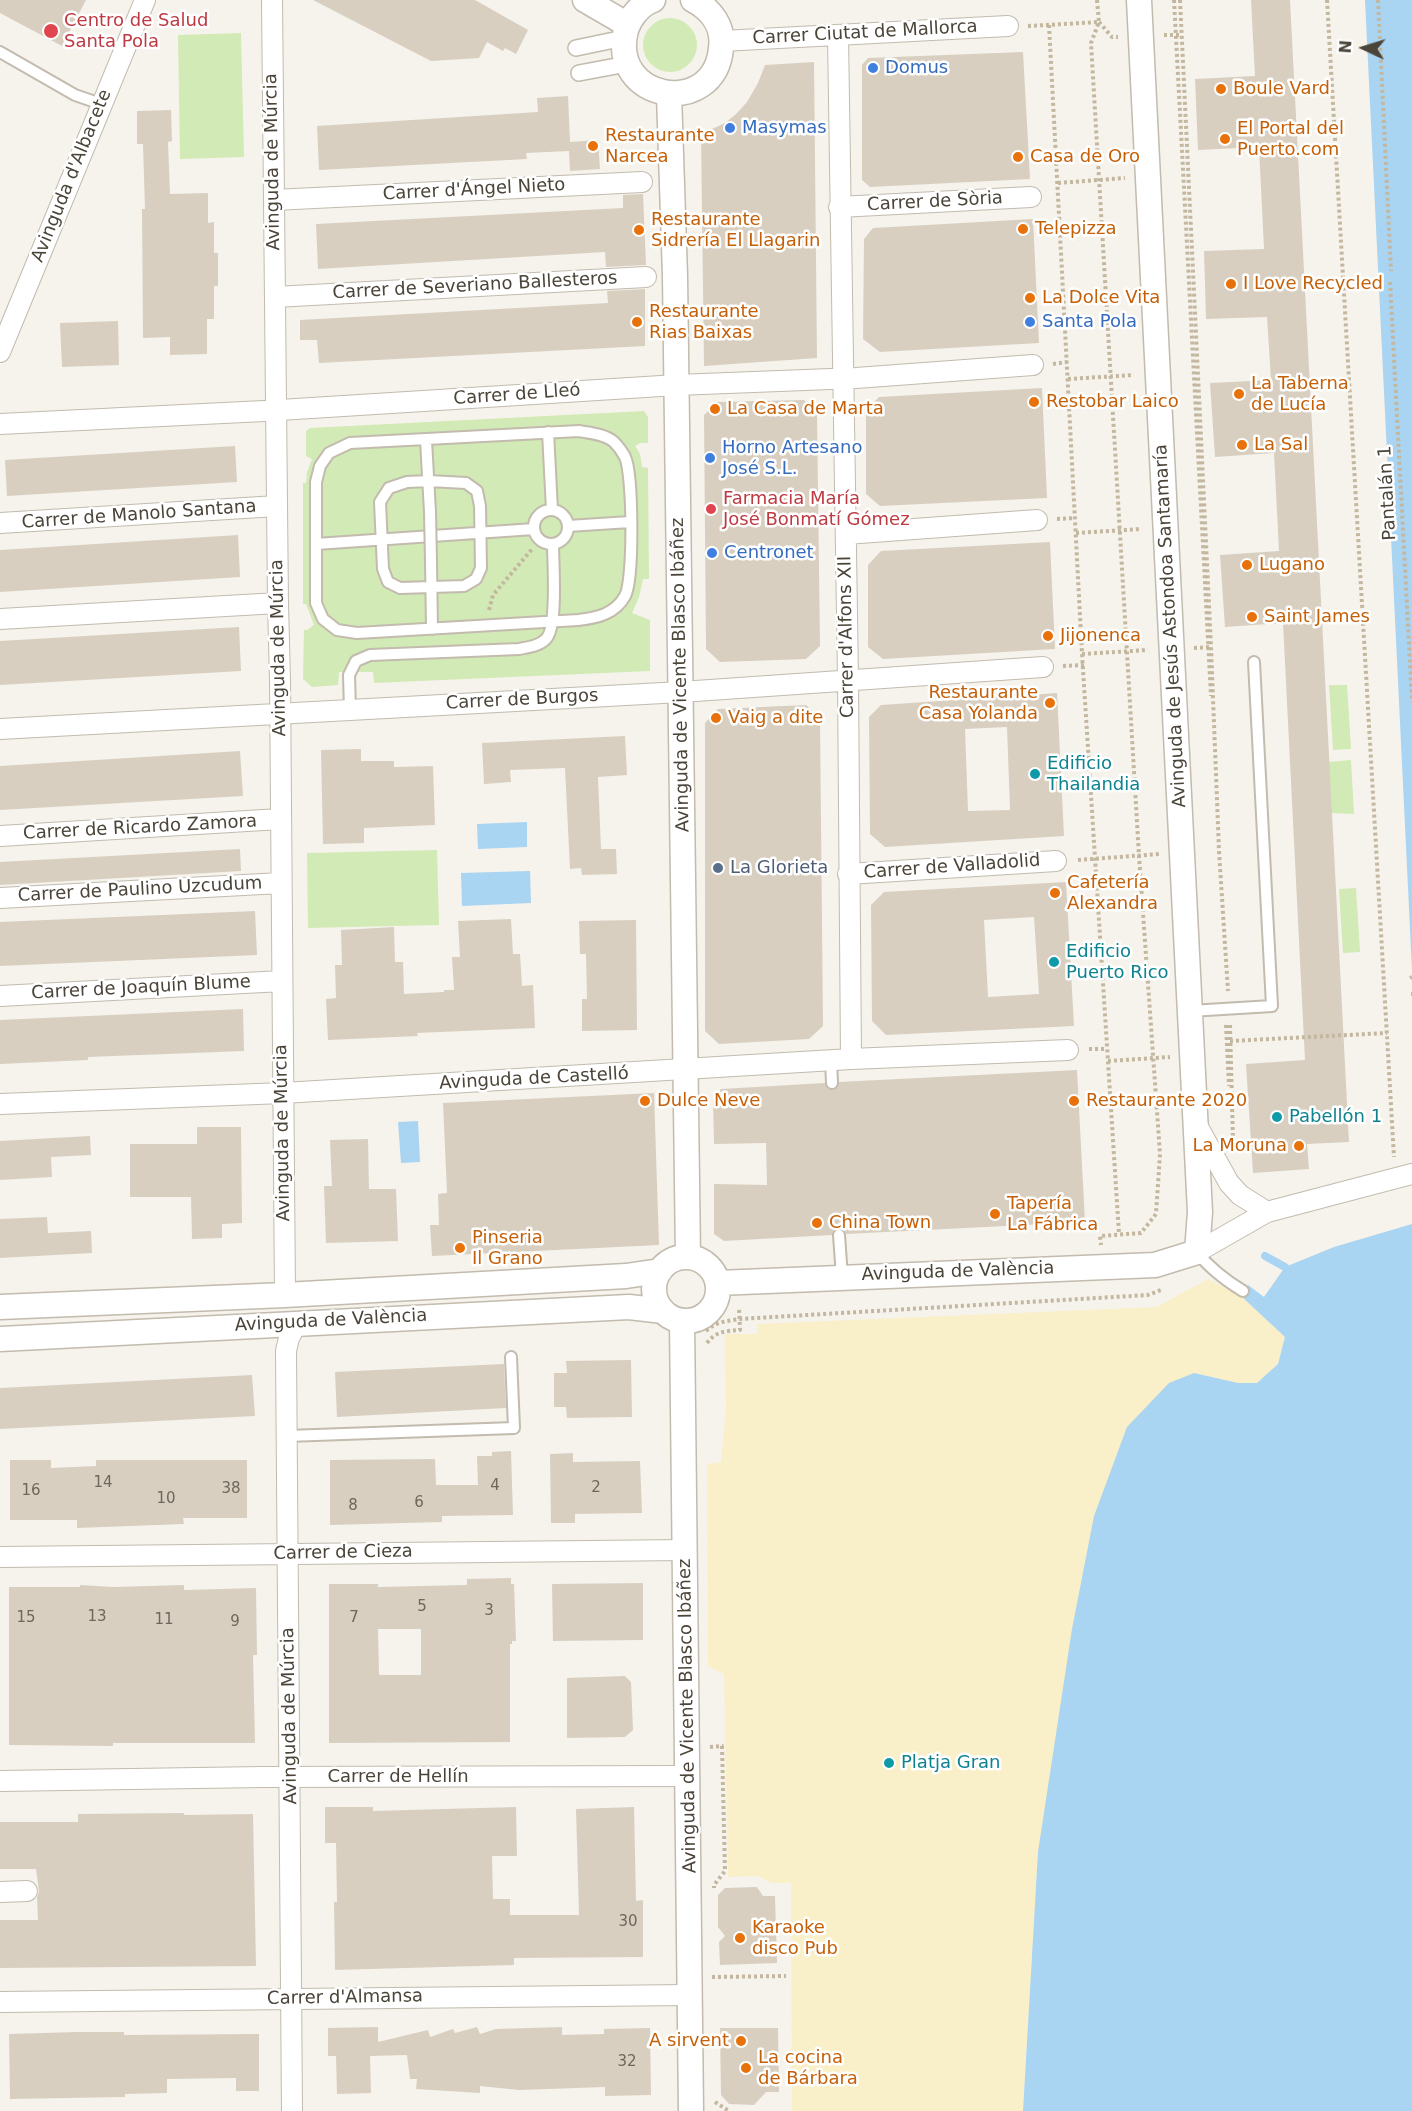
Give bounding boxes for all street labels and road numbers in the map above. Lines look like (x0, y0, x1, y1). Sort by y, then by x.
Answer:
street label: Carrer Ciutat de Mallorca (752, 16, 978, 50)
street label: Avinguda de Múrcia (261, 73, 285, 251)
street label: Avinguda d'Albacete (27, 86, 117, 266)
street label: Carrer d'Ángel Nieto (382, 174, 566, 206)
street label: Carrer de Sòria (867, 188, 1003, 216)
street label: Carrer de Severiano Ballesteros (332, 268, 618, 304)
street label: Carrer de Lleó (453, 380, 581, 410)
street label: Avinguda de Jesús Astondoa Santamaría (1151, 444, 1191, 808)
street label: Pantalán 1 (1375, 445, 1401, 541)
street label: Carrer de Manolo Santana (21, 496, 257, 534)
street label: Avinguda de Vicente Blasco Ibáñez (667, 517, 695, 833)
street label: Carrer d'Alfons XII (835, 556, 859, 718)
street label: Avinguda de Múrcia (267, 559, 291, 737)
street label: Carrer de Burgos (445, 685, 599, 715)
street label: Carrer de Ricardo Zamora (23, 811, 257, 845)
street label: Carrer de Valladolid (863, 850, 1041, 884)
street label: Carrer de Paulino Uzcudum (17, 873, 263, 907)
street label: Carrer de Joaquín Blume (31, 971, 251, 1005)
street label: Avinguda de Múrcia (271, 1044, 295, 1222)
street label: Avinguda de Castelló (439, 1063, 629, 1095)
street label: Avinguda de València (861, 1258, 1055, 1286)
street label: Avinguda de València (234, 1305, 428, 1337)
street label: Carrer de Cieza (273, 1541, 413, 1565)
street label: Avinguda de Vicente Blasco Ibáñez (674, 1558, 702, 1874)
street label: Avinguda de Múrcia (278, 1627, 302, 1805)
street label: Carrer de Hellín (327, 1766, 469, 1788)
street label: Carrer d'Almansa (267, 1986, 423, 2010)

